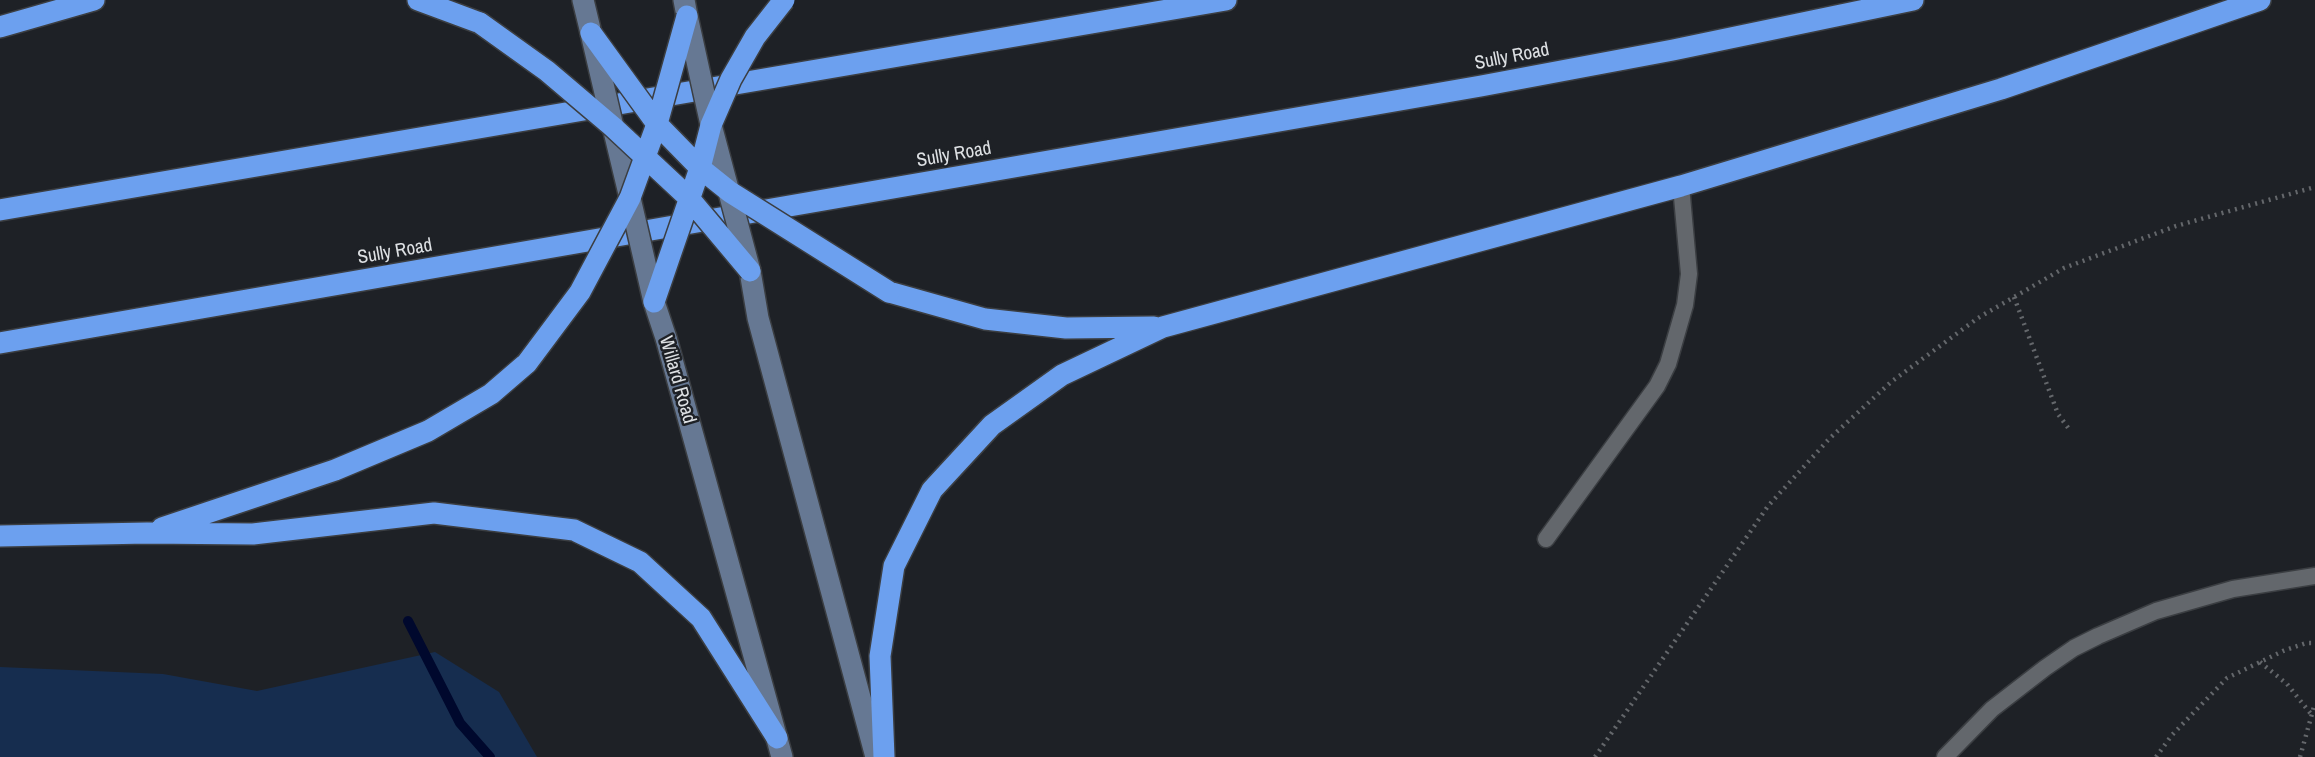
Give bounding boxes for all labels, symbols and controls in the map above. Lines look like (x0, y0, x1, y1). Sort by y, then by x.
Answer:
street label: Sully Road (1473, 39, 1551, 75)
street label: Sully Road (915, 137, 993, 173)
street label: Sully Road (356, 234, 434, 270)
street label: Willard Road (654, 334, 700, 426)

